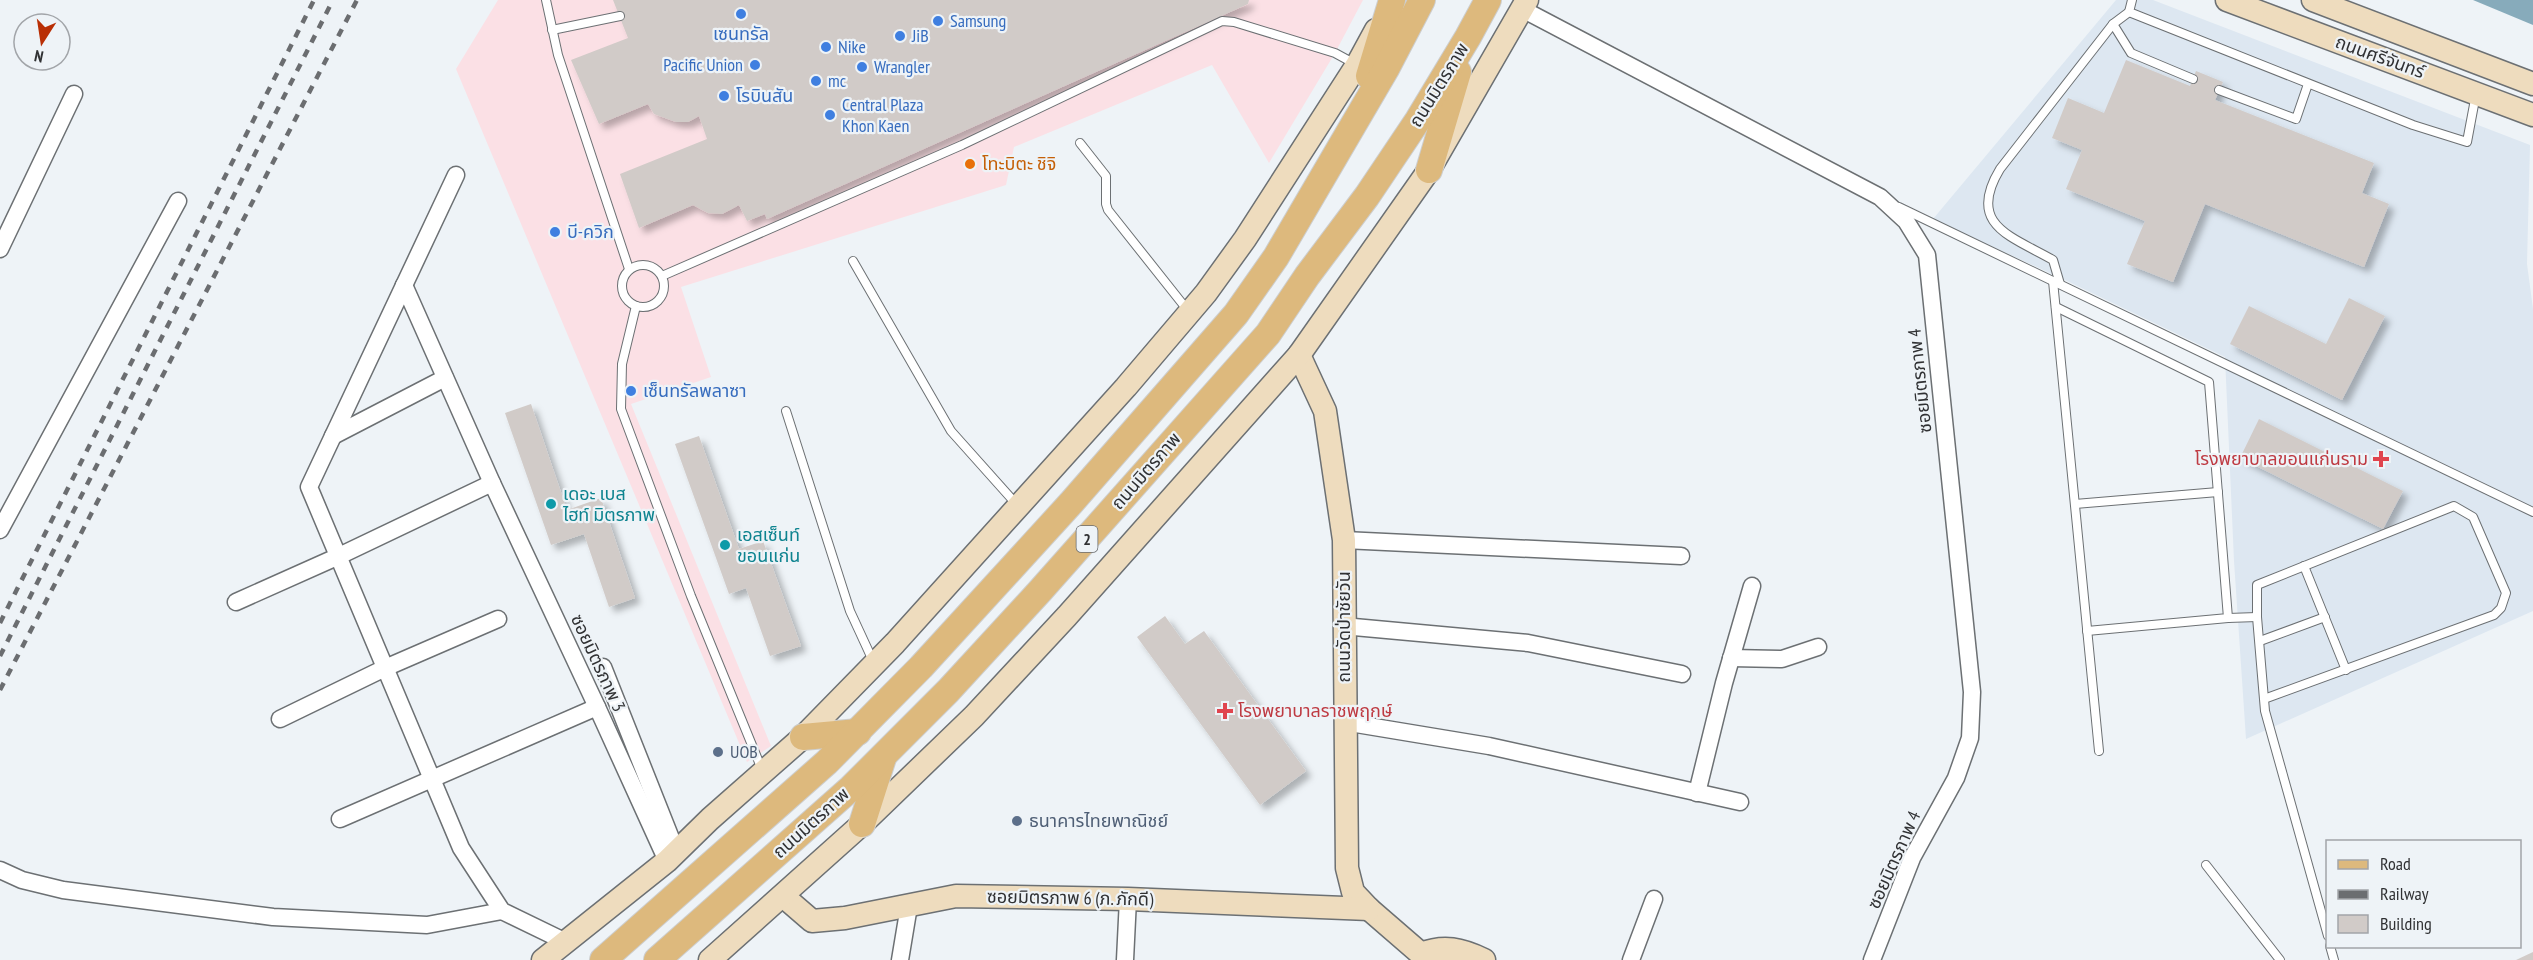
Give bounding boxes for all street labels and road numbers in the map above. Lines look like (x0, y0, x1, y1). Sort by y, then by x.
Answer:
street label: ถนนศรีจันทร์ (2332, 30, 2429, 84)
street label: ถนนมิตรภาพ (1404, 38, 1473, 131)
street label: ซอยมิตรภาพ 4 (1903, 328, 1936, 434)
street label: ถนนมิตรภาพ (1106, 427, 1185, 514)
road number: 2 (1076, 526, 1098, 552)
street label: ถนนวัดป่าชัยวัน (1332, 571, 1355, 683)
street label: ซอยมิตรภาพ 3 (566, 610, 631, 715)
street label: ถนนมิตรภาพ (768, 782, 854, 863)
street label: ซอยมิตรภาพ 4 (1862, 807, 1925, 912)
street label: ซอยมิตรภาพ 6 (ภ. ภักดี) (987, 885, 1154, 910)

